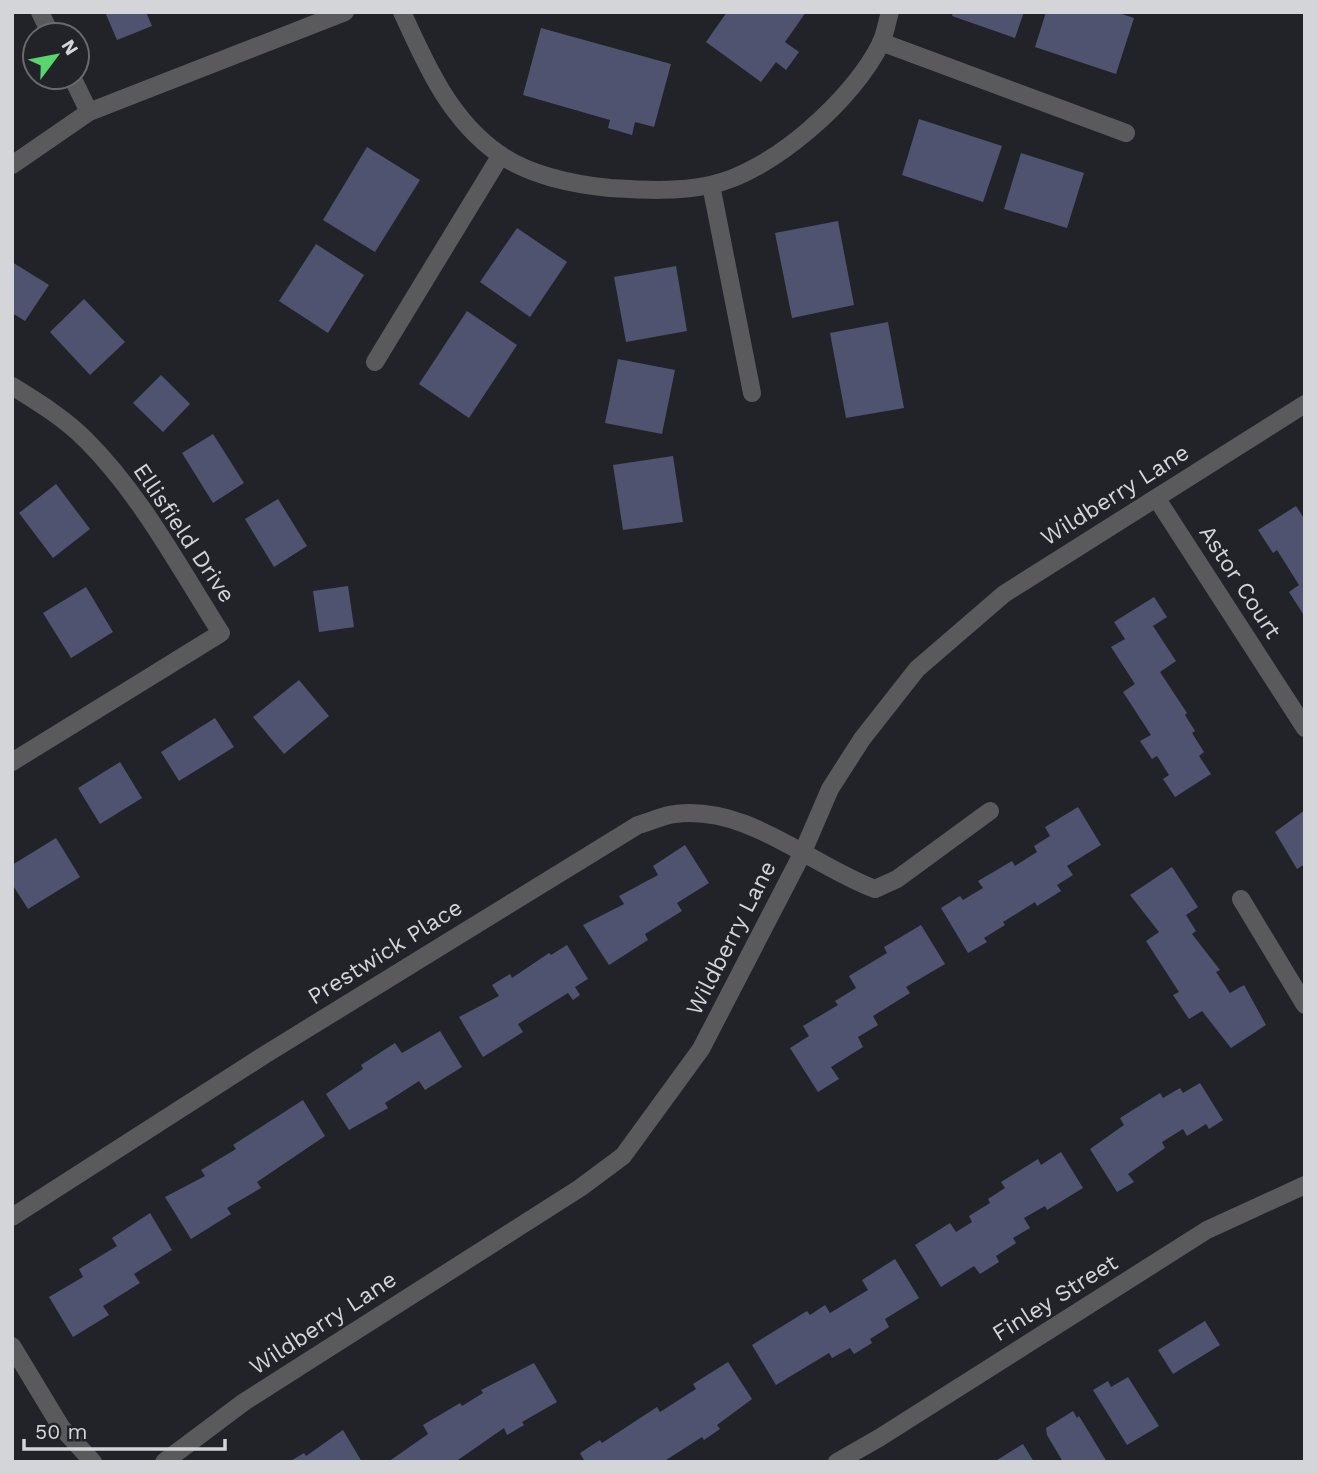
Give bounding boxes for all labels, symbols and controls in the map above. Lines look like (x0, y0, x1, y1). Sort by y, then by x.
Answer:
north arrow (21, 21, 91, 91)
text: N (57, 35, 83, 59)
street label: Wildberry Lane (1036, 439, 1194, 551)
street label: Ellisfield Drive (128, 458, 240, 608)
street label: Astor Court (1193, 520, 1287, 644)
street label: Wildberry Lane (680, 856, 782, 1020)
street label: Prestwick Place (303, 894, 467, 1010)
street label: Finley Street (987, 1249, 1123, 1347)
street label: Wildberry Lane (245, 1266, 401, 1380)
scale bar (24, 1408, 226, 1452)
text: 50 m (35, 1419, 87, 1444)

